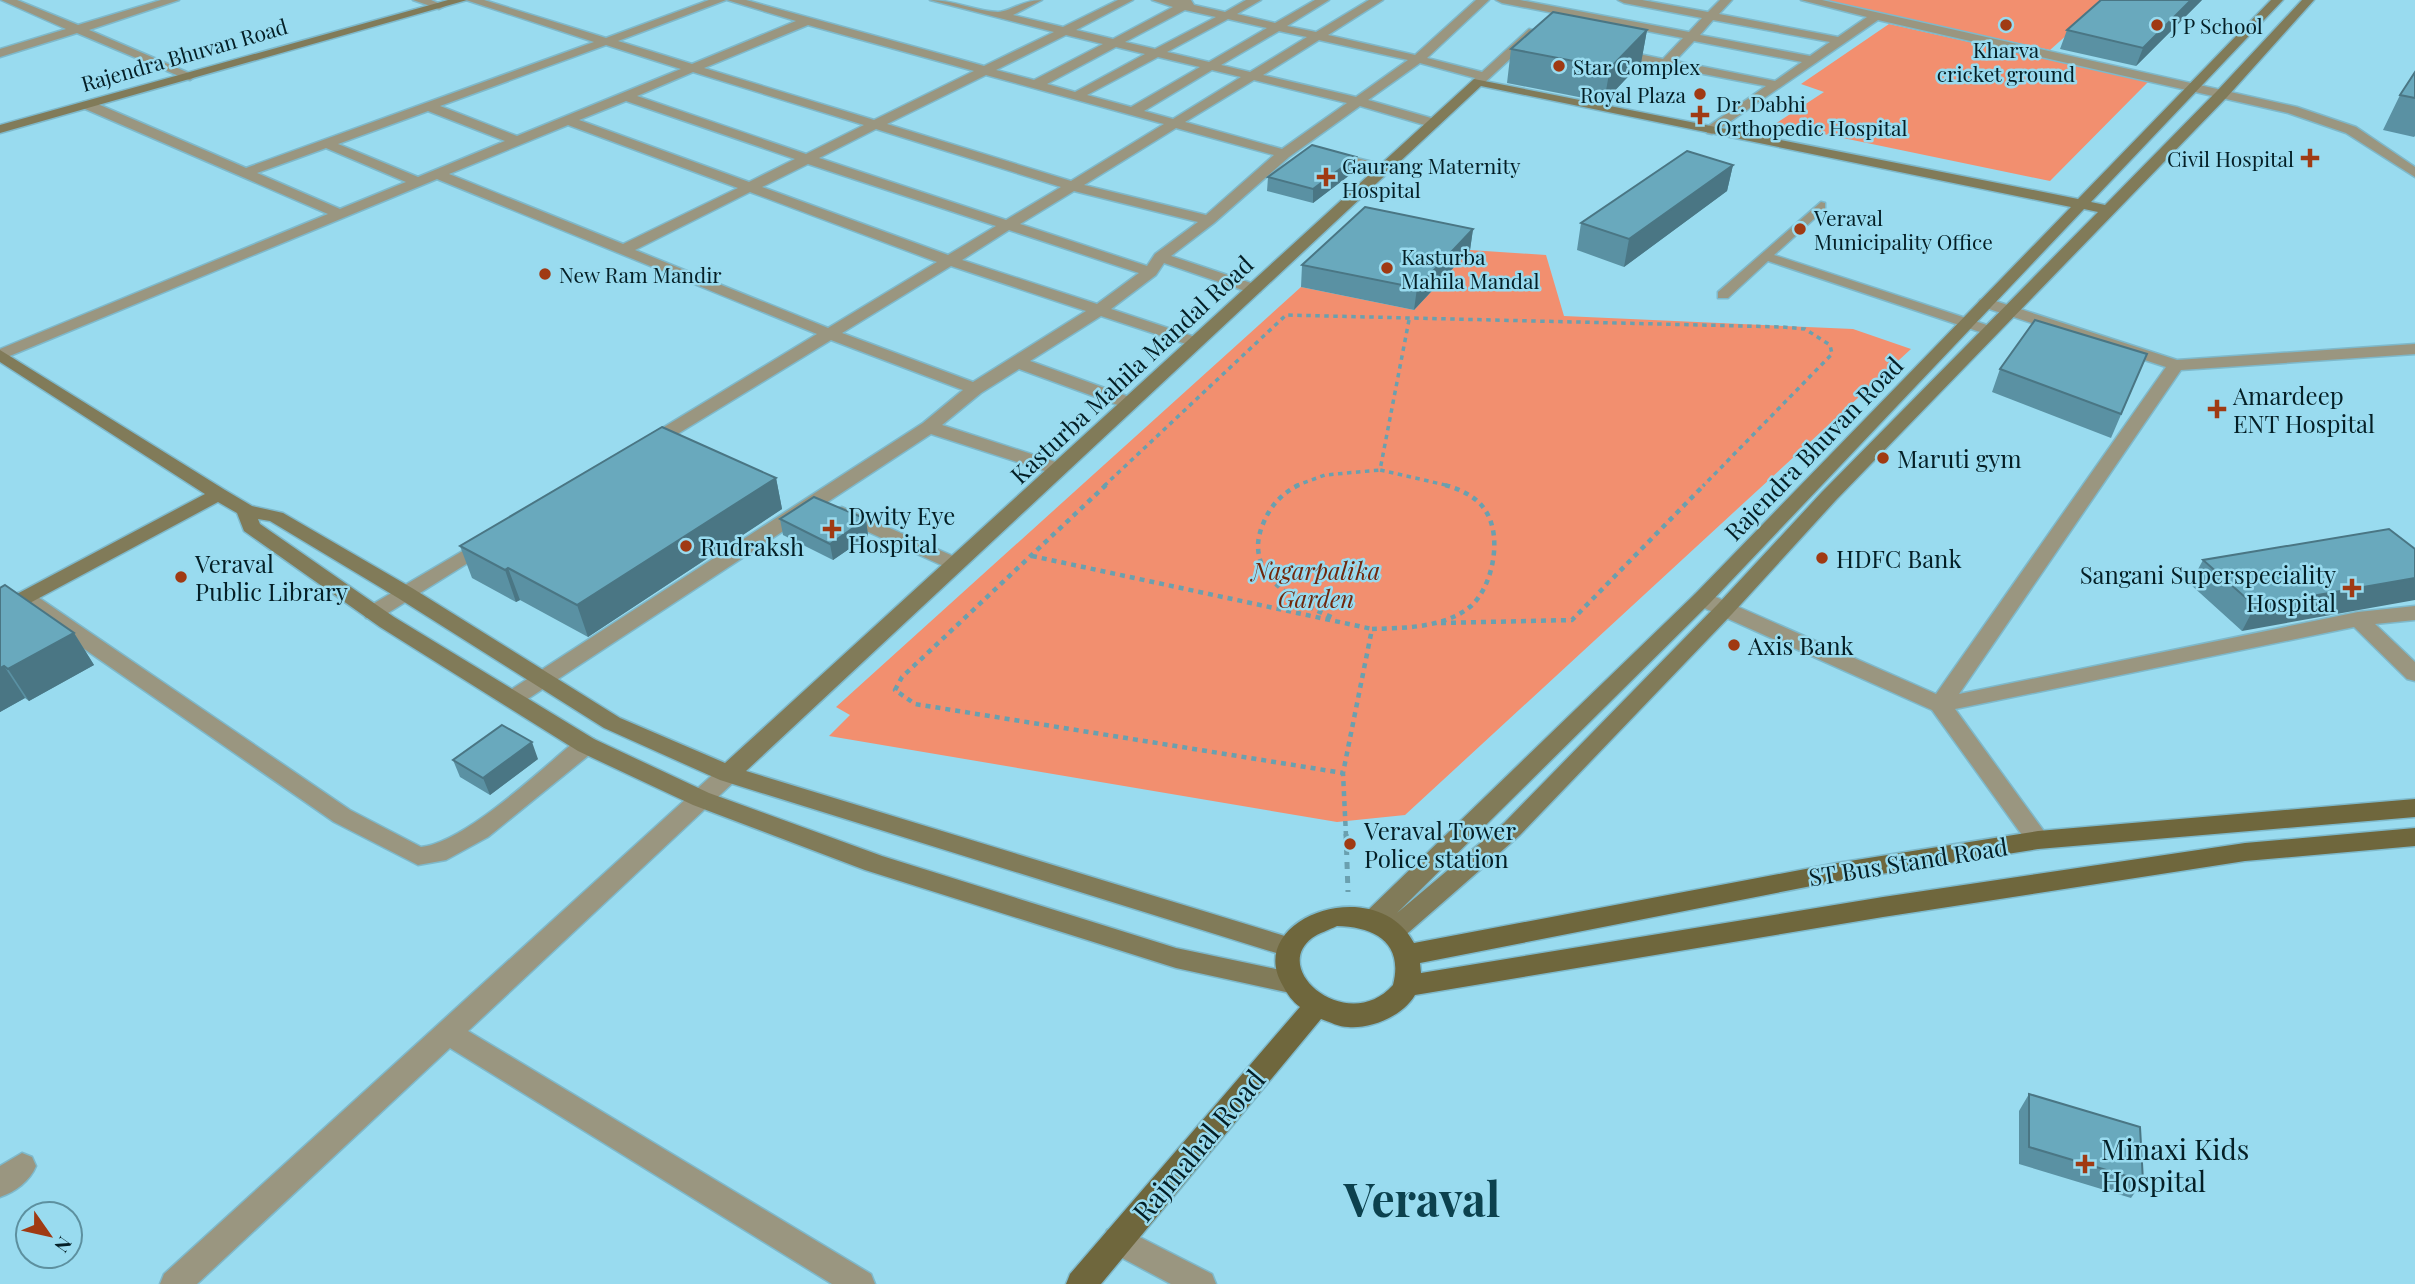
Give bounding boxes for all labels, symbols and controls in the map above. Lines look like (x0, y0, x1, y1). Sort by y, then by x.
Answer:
street label: Rajendra Bhuvan Road (78, 11, 290, 97)
place label: J P School (2170, 11, 2263, 39)
marker: Kharva cricket ground (1998, 17, 2014, 33)
marker: J P School (2149, 17, 2165, 33)
place label: Kharva cricket ground (1937, 35, 2075, 87)
place label: Star Complex (1573, 52, 1700, 80)
marker: Star Complex (1551, 58, 1567, 74)
place label: Royal Plaza (1580, 80, 1687, 108)
marker: Royal Plaza (1692, 86, 1708, 102)
place label: Dr. Dabhi Orthopedic Hospital (1716, 89, 1907, 141)
marker: Dr. Dabhi Orthopedic Hospital (1690, 105, 1710, 125)
place label: Civil Hospital (2167, 144, 2294, 172)
marker: Civil Hospital (2300, 148, 2320, 168)
place label: Gaurang Maternity Hospital (1342, 151, 1521, 203)
marker: Gaurang Maternity Hospital (1316, 167, 1336, 187)
place label: Veraval Municipality Office (1813, 203, 1993, 255)
marker: Veraval Municipality Office (1792, 221, 1808, 237)
place label: Kasturba Mahila Mandal (1401, 242, 1539, 294)
street label: Kasturba Mahila Mandal Road (1003, 248, 1259, 490)
place label: New Ram Mandir (559, 260, 722, 288)
marker: Kasturba Mahila Mandal (1379, 260, 1395, 276)
marker: New Ram Mandir (537, 266, 553, 282)
street label: Rajendra Bhuvan Road (1717, 349, 1909, 547)
place label: Amardeep ENT Hospital (2232, 379, 2375, 439)
marker: Amardeep ENT Hospital (2207, 399, 2227, 419)
place label: Maruti gym (1897, 442, 2022, 474)
marker: Maruti gym (1875, 450, 1891, 466)
place label: Dwity Eye Hospital (848, 499, 955, 559)
marker: Dwity Eye Hospital (822, 519, 842, 539)
place label: Rudraksh (700, 530, 804, 562)
marker: Rudraksh (678, 538, 694, 554)
place label: HDFC Bank (1836, 542, 1962, 574)
place label: Veraval Public Library (194, 547, 348, 607)
marker: HDFC Bank (1814, 550, 1830, 566)
park label: Nagarpalika Garden (1250, 554, 1380, 614)
place label: Sangani Superspeciality Hospital (2080, 558, 2336, 618)
marker: Veraval Public Library (173, 569, 189, 585)
marker: Sangani Superspeciality Hospital (2342, 578, 2362, 598)
place label: Axis Bank (1747, 629, 1855, 661)
marker: Axis Bank (1726, 637, 1742, 653)
place label: Veraval Tower Police station (1363, 814, 1516, 874)
street label: ST Bus Stand Road (1806, 829, 2010, 893)
marker: Veraval Tower Police station (1342, 836, 1358, 852)
street label: Rajmahal Road (1124, 1061, 1272, 1229)
place label: Minaxi Kids Hospital (2101, 1130, 2249, 1199)
marker: Minaxi Kids Hospital (2075, 1154, 2095, 1174)
district label: Veraval (1343, 1167, 1500, 1229)
north arrow (14, 1200, 84, 1270)
text: N (49, 1232, 79, 1258)

